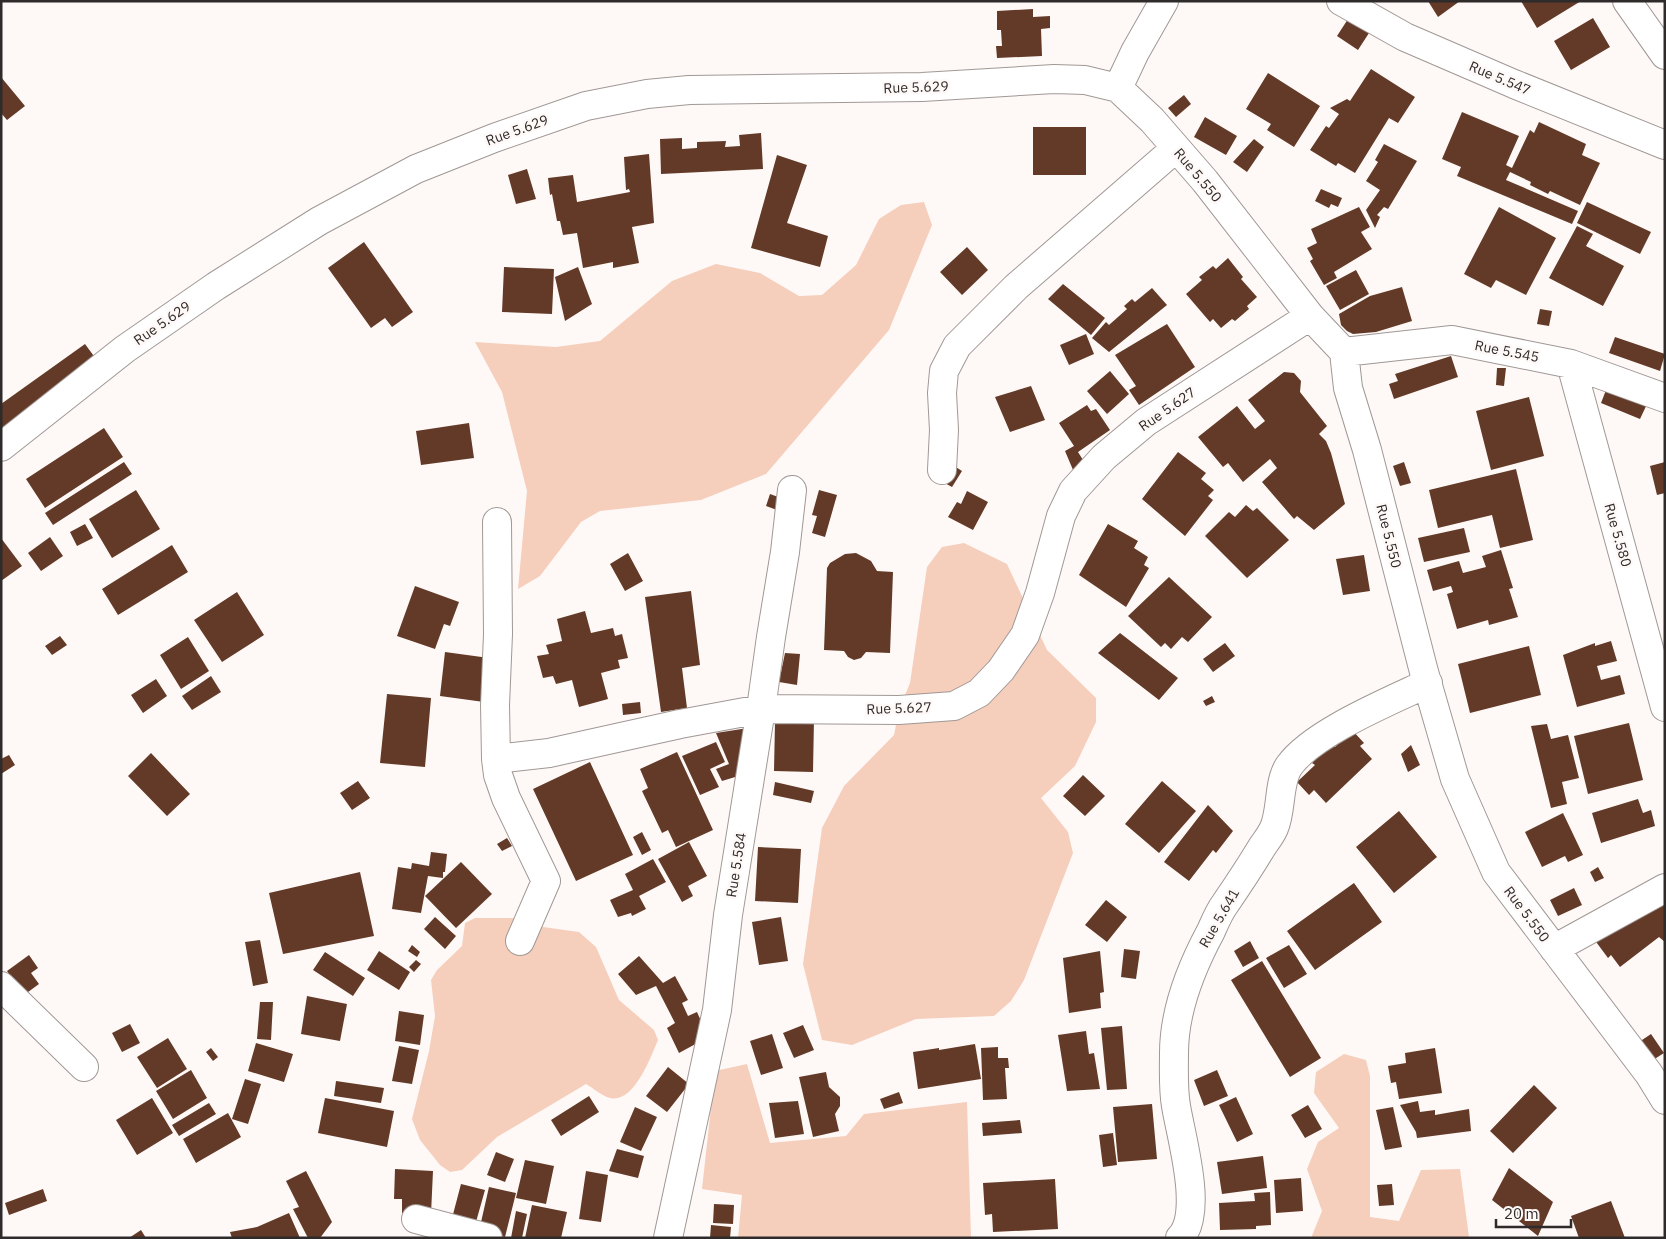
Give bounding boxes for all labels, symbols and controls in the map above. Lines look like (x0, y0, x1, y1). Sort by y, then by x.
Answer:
street label: Rue 5.547 (1466, 57, 1534, 99)
street label: Rue 5.629 (883, 77, 949, 97)
street label: Rue 5.629 (483, 110, 551, 150)
street label: Rue 5.550 (1170, 144, 1226, 206)
street label: Rue 5.629 (130, 297, 194, 349)
street label: Rue 5.545 (1473, 336, 1541, 366)
street label: Rue 5.627 (1135, 383, 1199, 435)
street label: Rue 5.580 (1600, 501, 1636, 569)
street label: Rue 5.550 (1372, 502, 1406, 570)
street label: Rue 5.627 (866, 698, 932, 718)
street label: Rue 5.584 (722, 831, 750, 899)
street label: Rue 5.550 (1500, 883, 1554, 945)
street label: Rue 5.641 (1195, 885, 1243, 951)
scale bar (1496, 1196, 1571, 1228)
text: 20 m (1504, 1204, 1539, 1223)

